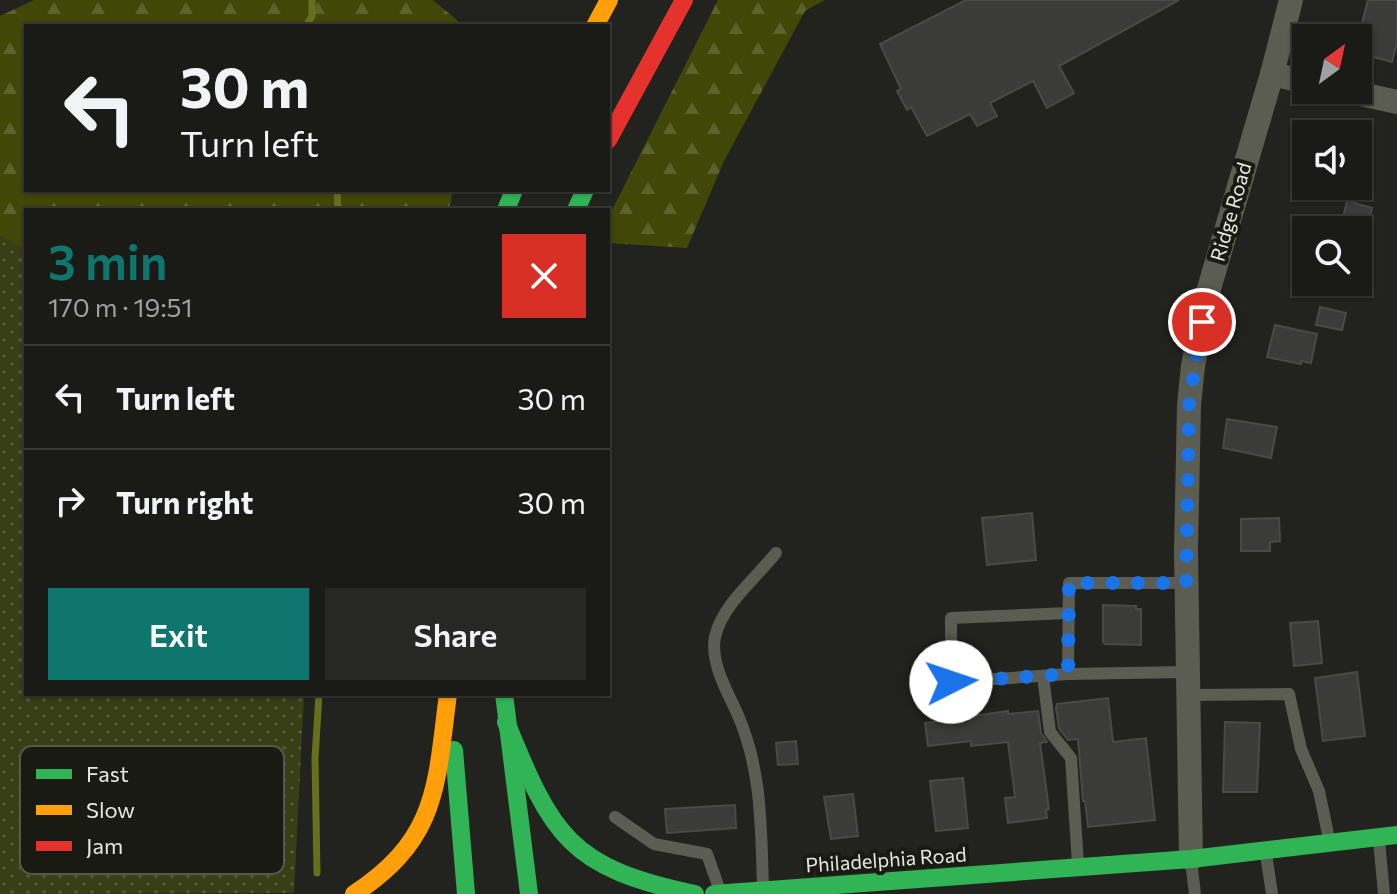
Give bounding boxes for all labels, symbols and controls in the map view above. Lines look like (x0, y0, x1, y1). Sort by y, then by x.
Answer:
north arrow (1292, 24, 1372, 104)
map controls (1292, 24, 1372, 296)
text: 30 m (180, 51, 309, 120)
icon: left (48, 56, 152, 160)
text: Turn left (180, 120, 319, 164)
button: sound (1292, 120, 1372, 200)
street label: Ridge Road (1204, 159, 1256, 264)
button: search (1292, 216, 1372, 296)
text: 3 min (48, 231, 168, 290)
button: close (502, 234, 586, 318)
pin (1168, 288, 1236, 356)
text: 170 m · 19:51 (48, 291, 193, 322)
icon: arrive (1180, 300, 1224, 344)
icon: left (48, 375, 92, 419)
text: Turn left (116, 379, 235, 416)
text: 30 m (517, 379, 586, 416)
icon: right (48, 479, 92, 523)
text: Turn right (116, 483, 253, 520)
text: 30 m (517, 483, 586, 520)
button: Exit (48, 588, 309, 680)
button: Share (325, 588, 586, 680)
position arrow (909, 640, 993, 724)
legend (20, 746, 284, 874)
text: Fast (86, 760, 129, 787)
text: Slow (86, 796, 135, 823)
text: Jam (86, 832, 123, 859)
street label: Philadelphia Road (805, 841, 967, 877)

